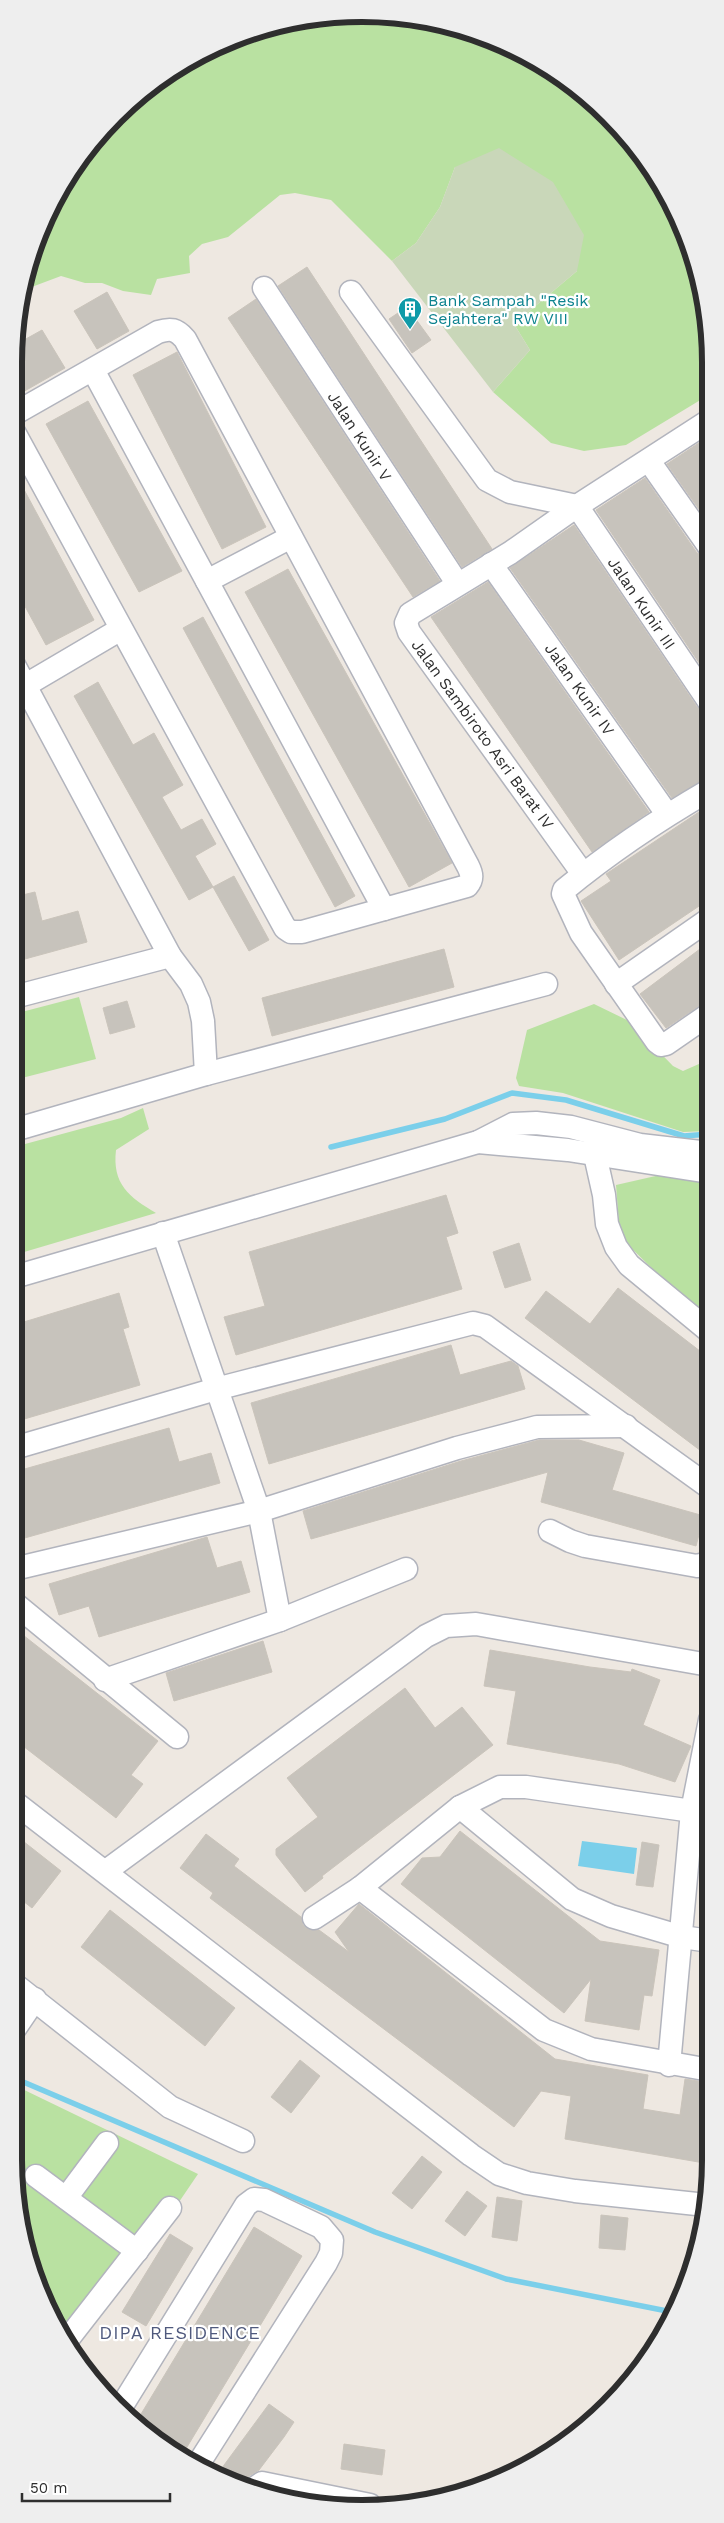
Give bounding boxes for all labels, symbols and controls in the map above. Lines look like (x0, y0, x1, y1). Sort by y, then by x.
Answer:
place label: Bank Sampah "Resik Sejahtera" RW VIII (428, 291, 588, 328)
building icon: Bank Sampah "Resik Sejahtera" RW VIII (397, 296, 423, 330)
street label: Jalan Kunir V (324, 388, 396, 485)
street label: Jalan Kunir III (604, 554, 679, 653)
street label: Jalan Sambiroto Asri Barat IV (407, 636, 558, 833)
street label: Jalan Kunir IV (541, 640, 618, 739)
district label: DIPA RESIDENCE (99, 2322, 261, 2343)
scale bar (22, 2470, 170, 2502)
text: 50 m (30, 2479, 67, 2497)

